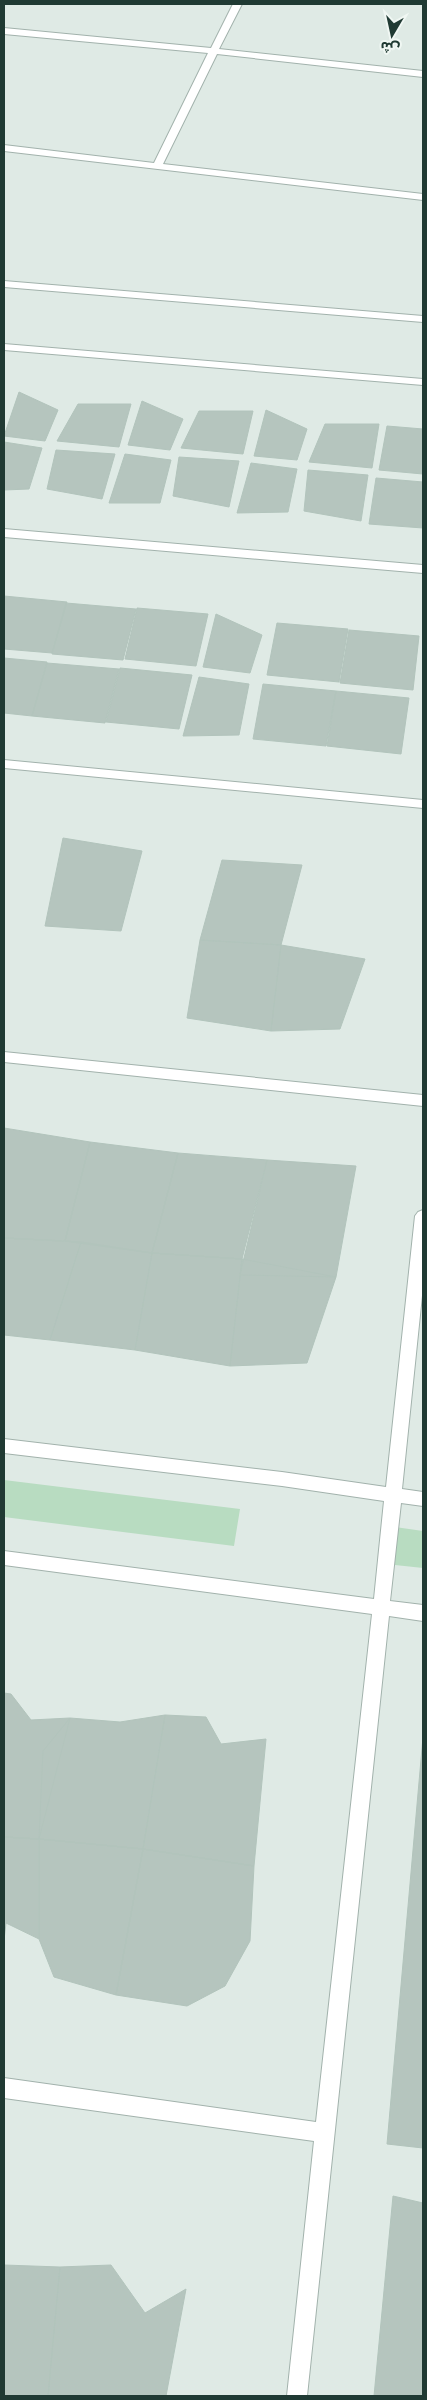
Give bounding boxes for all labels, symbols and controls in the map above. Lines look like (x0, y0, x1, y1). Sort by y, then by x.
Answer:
north arrow (367, 10, 417, 60)
text: ش (379, 37, 401, 58)

